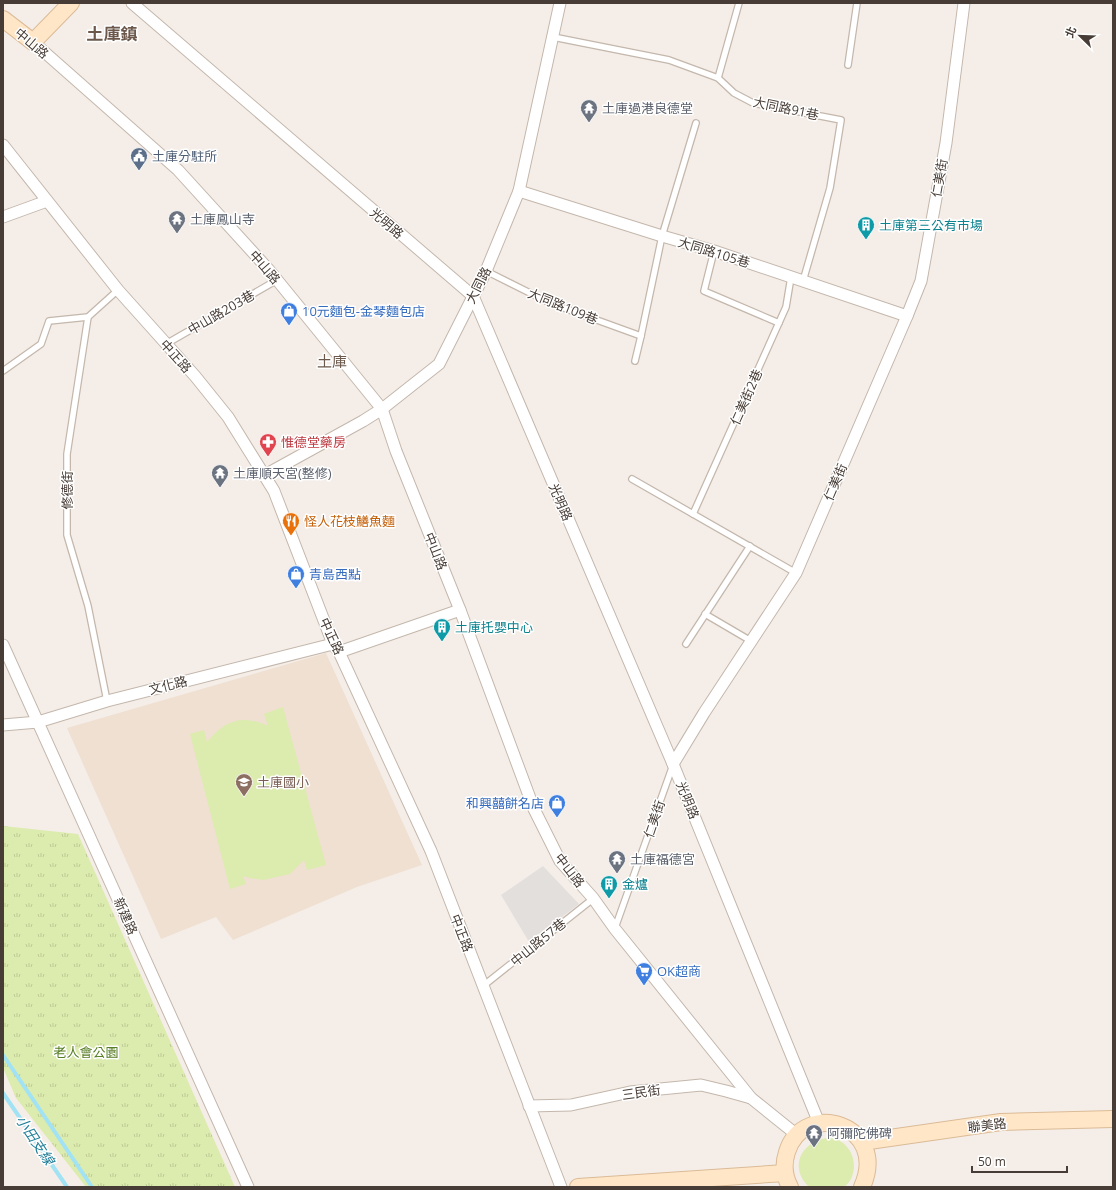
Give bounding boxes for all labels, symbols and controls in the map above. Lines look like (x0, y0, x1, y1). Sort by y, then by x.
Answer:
north arrow (1060, 16, 1100, 56)
district label: 土庫鎮 (87, 22, 138, 45)
street label: 中山路 (11, 24, 53, 62)
text: 北 (1061, 24, 1079, 40)
street label: 大同路91巷 (751, 92, 821, 124)
temple icon: 土庫過港良德堂 (579, 98, 599, 123)
place label: 土庫過港良德堂 (602, 99, 693, 117)
public building icon: 土庫分駐所 (129, 146, 149, 171)
place label: 土庫分駐所 (152, 147, 217, 165)
street label: 仁美街 (927, 157, 951, 199)
street label: 光明路 (366, 203, 408, 243)
temple icon: 土庫鳳山寺 (167, 209, 187, 234)
place label: 土庫鳳山寺 (190, 210, 255, 228)
building icon: 土庫第三公有市場 (856, 215, 876, 240)
place label: 土庫第三公有市場 (879, 216, 983, 234)
street label: 大同路105巷 (676, 233, 752, 271)
street label: 中山路 (245, 246, 285, 288)
street label: 大同路 (461, 264, 495, 306)
street label: 大同路109巷 (525, 284, 601, 328)
street label: 中山路203巷 (184, 286, 258, 338)
shop icon: 10元麵包-金琴麵包店 (279, 301, 299, 326)
place label: 10元麵包-金琴麵包店 (302, 302, 425, 320)
street label: 中正路 (156, 335, 196, 377)
district label: 土庫 (317, 351, 347, 371)
street label: 仁美街2巷 (726, 366, 766, 428)
pharmacy icon: 惟德堂藥房 (258, 432, 278, 457)
place label: 惟德堂藥房 (281, 433, 346, 451)
street label: 仁美街 (819, 461, 851, 503)
temple icon: 土庫順天宮(整修) (210, 463, 230, 488)
place label: 土庫順天宮(整修) (233, 464, 332, 482)
street label: 修德街 (58, 470, 76, 510)
street label: 光明路 (545, 481, 577, 523)
restaurant icon: 怪人花枝鱔魚麵 (281, 511, 301, 536)
place label: 怪人花枝鱔魚麵 (304, 512, 395, 530)
street label: 中山路 (420, 530, 452, 572)
shop icon: 青島西點 (286, 564, 306, 589)
place label: 青島西點 (309, 565, 361, 583)
street label: 中正路 (316, 615, 348, 657)
building icon: 土庫托嬰中心 (432, 617, 452, 642)
place label: 土庫托嬰中心 (455, 618, 533, 636)
street label: 文化路 (147, 672, 189, 698)
school or university icon: 土庫國小 (234, 772, 254, 797)
place label: 土庫國小 (257, 773, 309, 791)
street label: 光明路 (672, 779, 704, 821)
shop icon: 和興囍餅名店 (547, 793, 567, 818)
place label: 和興囍餅名店 (466, 794, 544, 812)
street label: 仁美街 (639, 798, 669, 840)
street label: 中山路 (551, 849, 589, 891)
temple icon: 土庫福德宮 (607, 849, 627, 874)
place label: 土庫福德宮 (630, 850, 695, 868)
building icon: 金爐 (599, 874, 619, 899)
place label: 金爐 (622, 875, 648, 893)
street label: 新建路 (110, 895, 142, 937)
street label: 中正路 (447, 912, 477, 954)
street label: 中山路57巷 (506, 914, 570, 970)
supermarket icon: OK超商 (634, 961, 654, 986)
place label: OK超商 (657, 962, 701, 980)
park label: 老人會公園 (53, 1043, 119, 1061)
street label: 三民街 (620, 1080, 662, 1104)
water label: 小田支線 (12, 1111, 60, 1170)
street label: 聯美路 (967, 1114, 1007, 1136)
temple icon: 阿彌陀佛碑 (804, 1123, 824, 1148)
place label: 阿彌陀佛碑 (827, 1124, 892, 1142)
scale bar (972, 1148, 1067, 1174)
text: 50 m (978, 1153, 1006, 1170)

